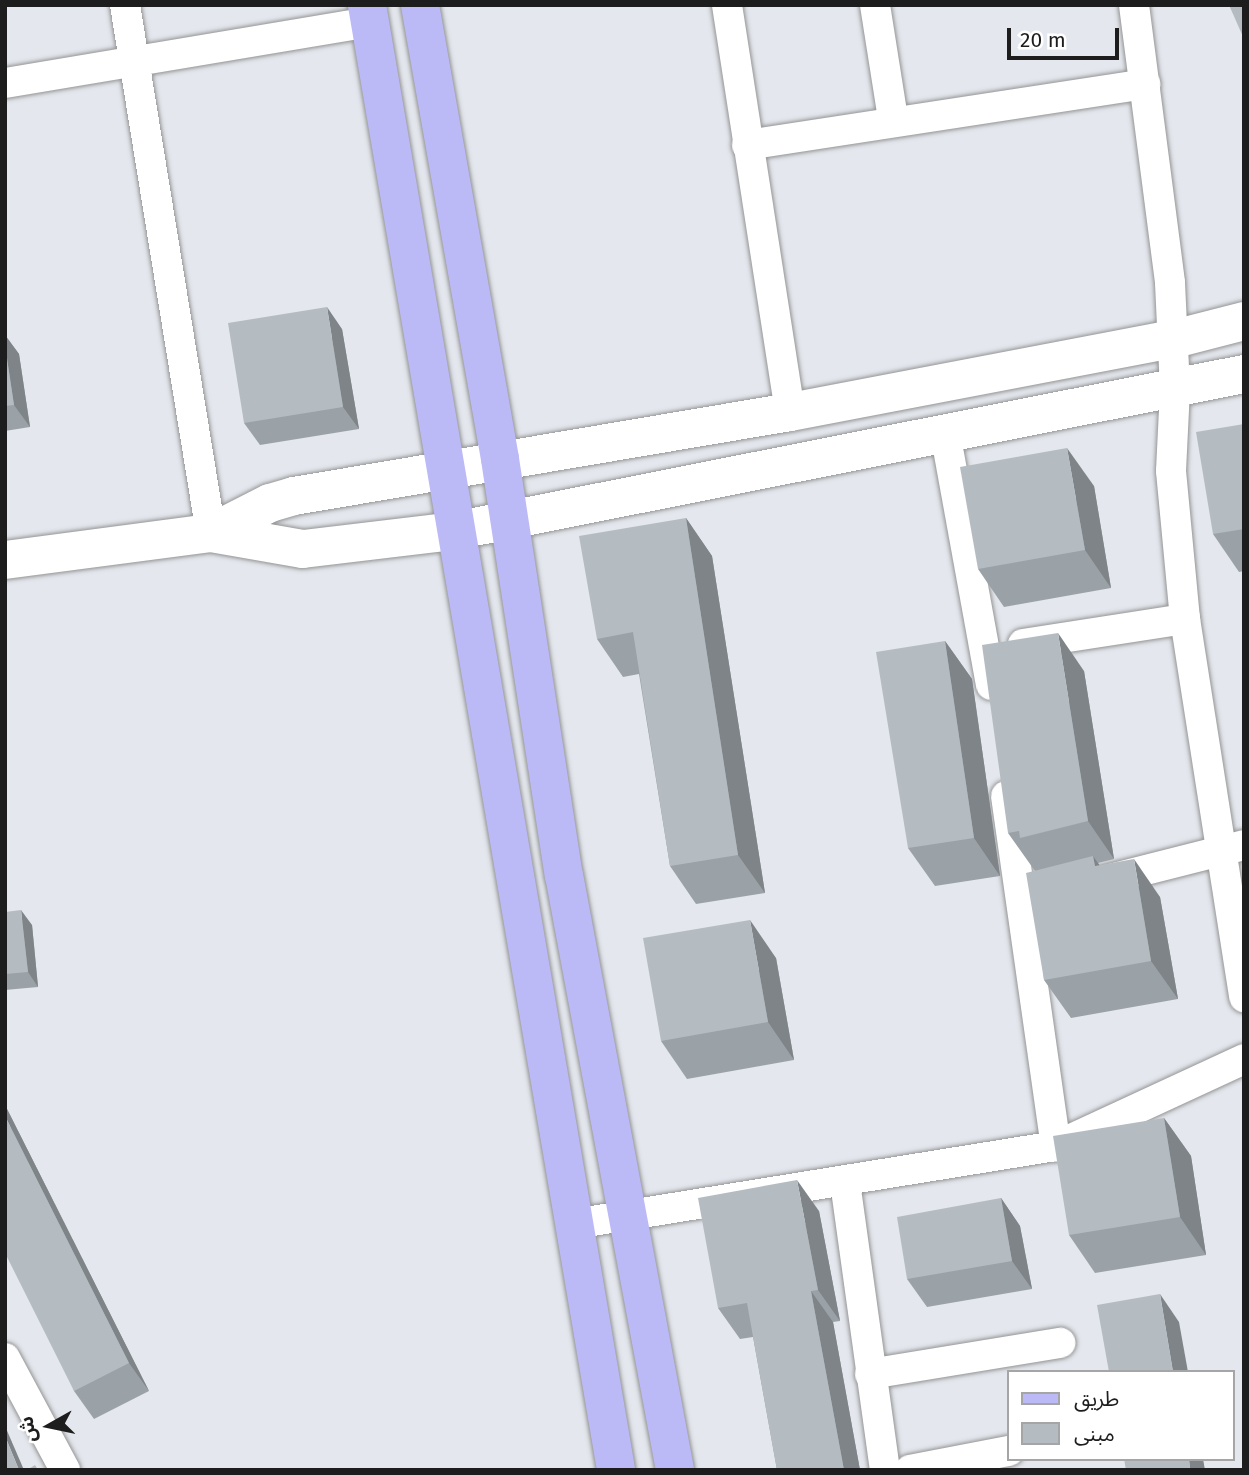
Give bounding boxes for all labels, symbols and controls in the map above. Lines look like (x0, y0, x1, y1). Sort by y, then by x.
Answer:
scale bar (1011, 14, 1123, 58)
text: 20 m (1020, 27, 1066, 53)
legend (1007, 1370, 1235, 1461)
text: طريق (1074, 1386, 1119, 1412)
north arrow (14, 1391, 84, 1461)
text: ش (14, 1415, 41, 1444)
text: مبنى (1074, 1421, 1115, 1447)

